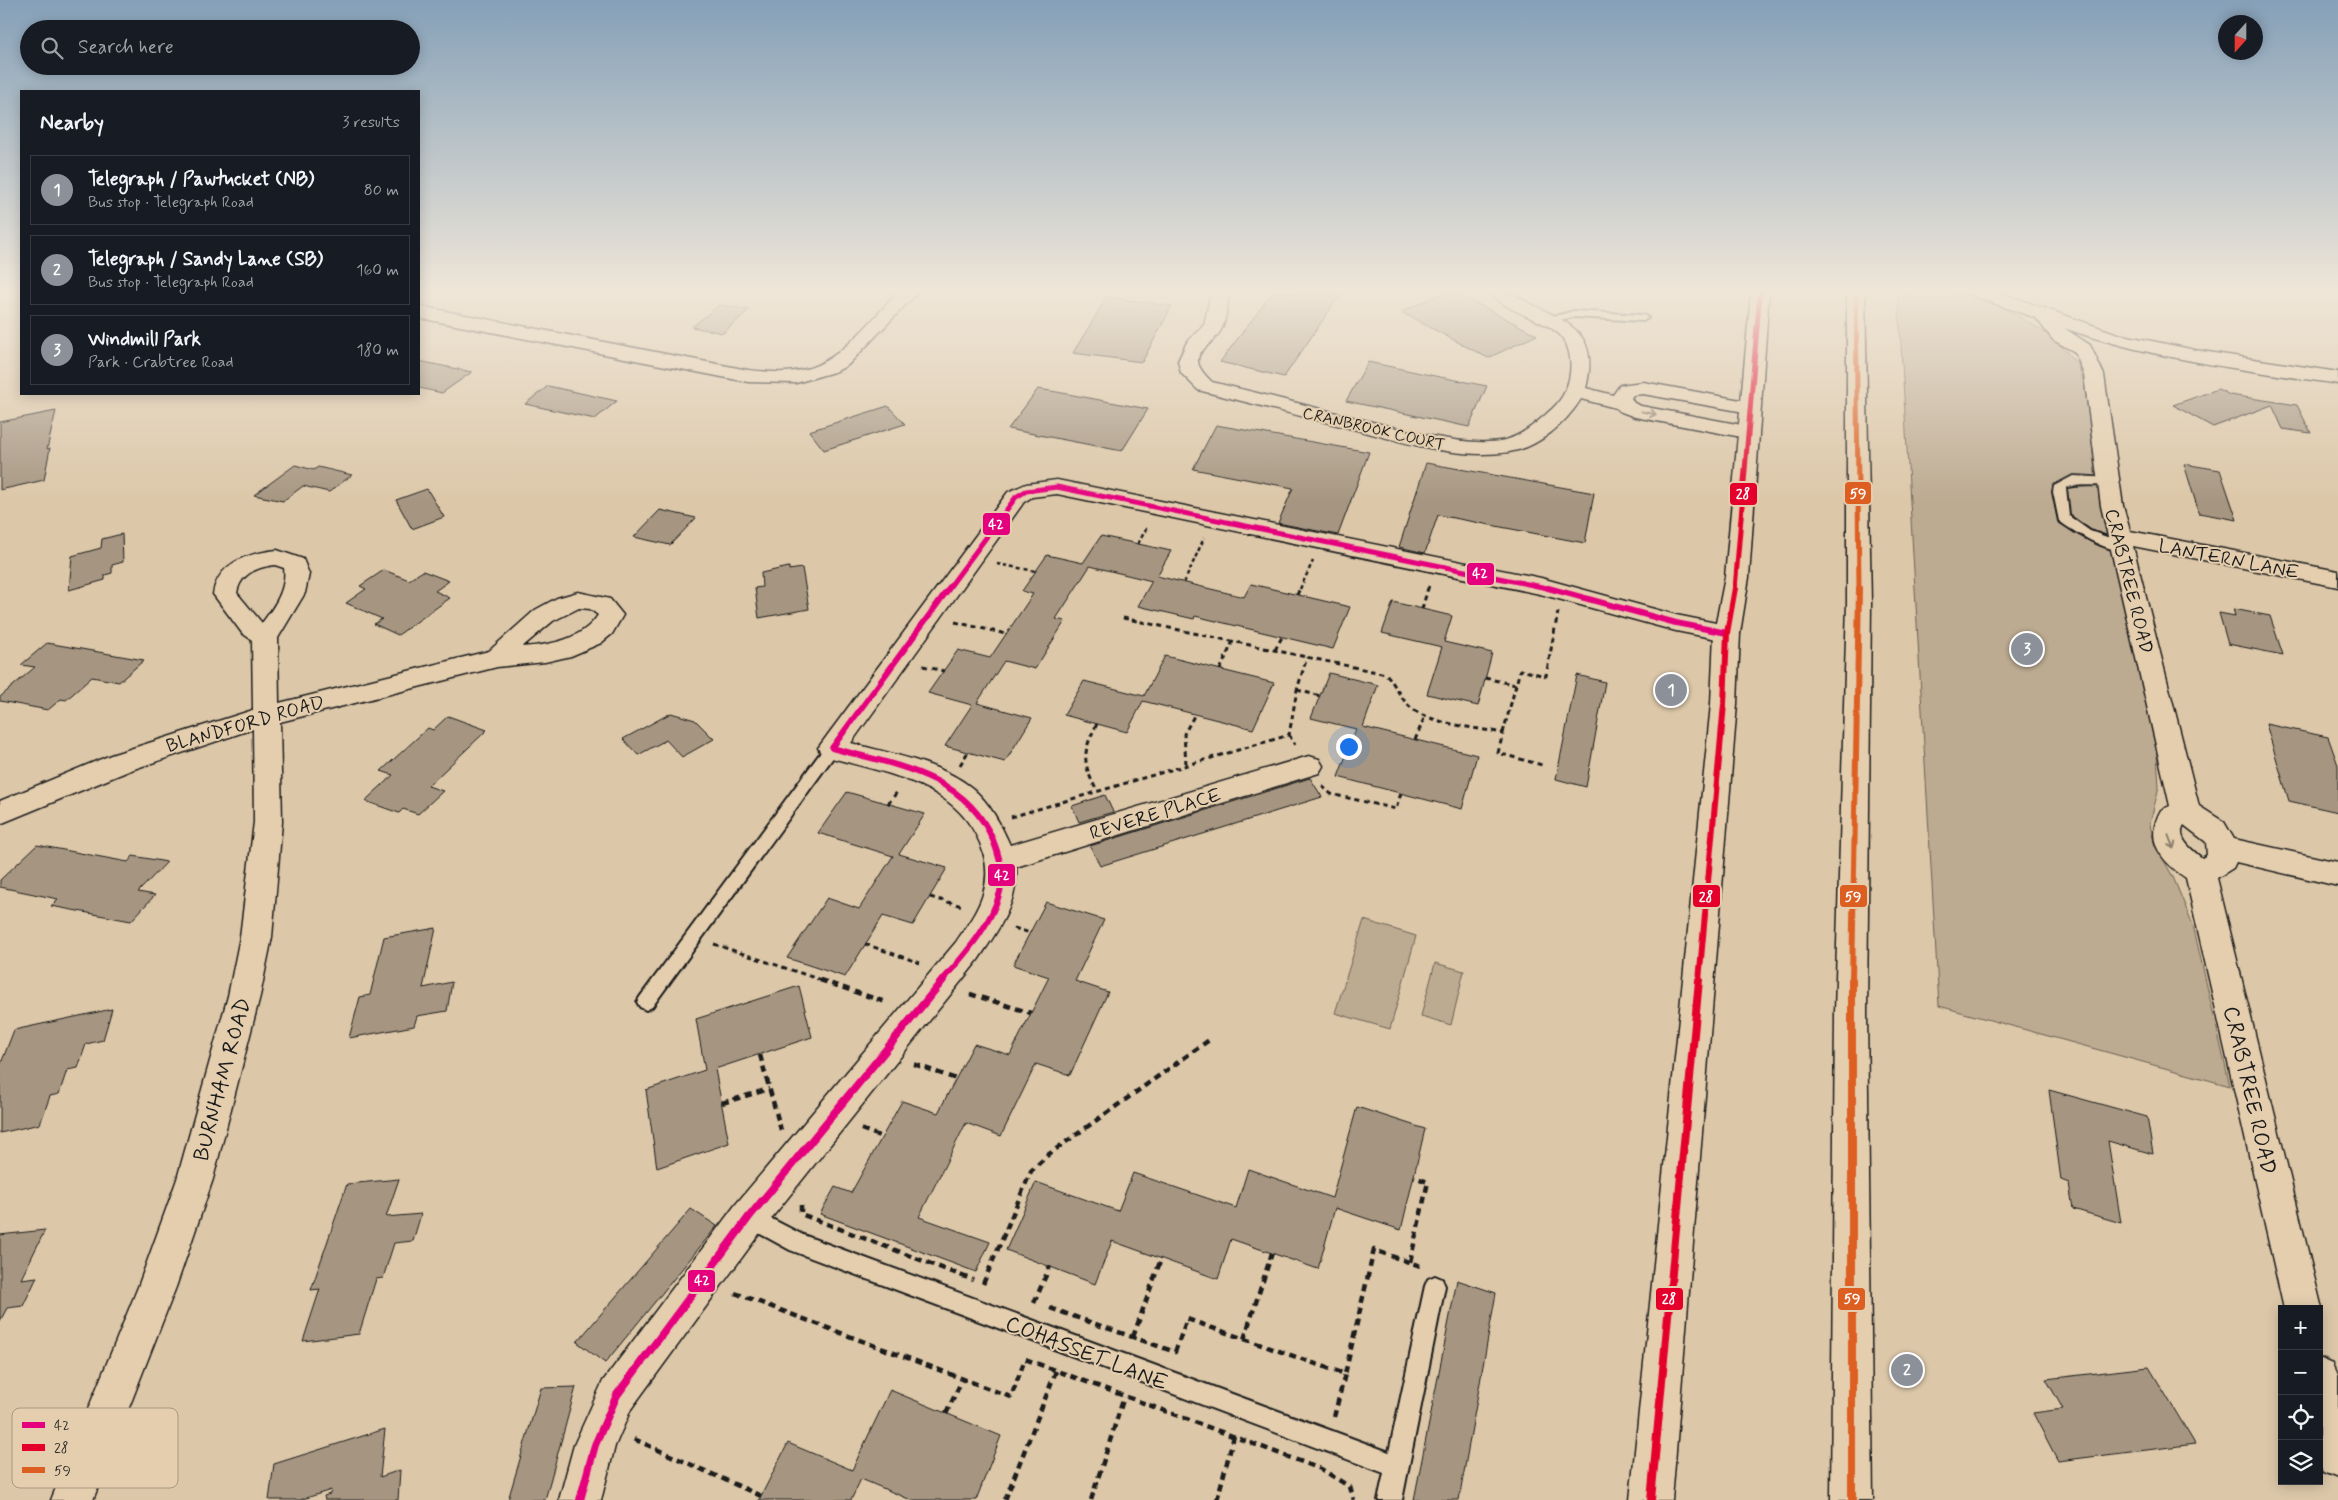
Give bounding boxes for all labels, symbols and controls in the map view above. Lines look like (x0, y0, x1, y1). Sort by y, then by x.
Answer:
north arrow (2218, 15, 2263, 60)
search box (20, 20, 420, 75)
icon: search (38, 34, 66, 62)
text: Search here (78, 35, 174, 60)
text: Nearby (40, 109, 104, 137)
text: 3 results (342, 112, 400, 133)
text: Telegraph / Pawtucket (NB) (88, 167, 314, 192)
text: 1 (53, 180, 61, 201)
text: 80 m (364, 180, 399, 201)
text: Bus stop · Telegraph Road (88, 192, 254, 213)
text: Telegraph / Sandy Lane (SB) (88, 247, 323, 272)
text: 2 (53, 260, 61, 281)
text: 160 m (356, 260, 399, 281)
text: Bus stop · Telegraph Road (88, 272, 254, 293)
text: Windmill Park (88, 327, 201, 352)
text: 3 (53, 340, 61, 361)
text: 180 m (356, 340, 399, 361)
text: Park · Crabtree Road (88, 352, 234, 373)
street label: CRANBROOK COURT (1301, 403, 1447, 456)
one-way arrow (1641, 409, 1657, 419)
line badge: 59 (1844, 481, 1872, 505)
line badge: 28 (1729, 482, 1758, 506)
text: 28 (1736, 485, 1751, 503)
text: 59 (1850, 485, 1866, 503)
street label: CRABTREE ROAD (2098, 506, 2159, 657)
line badge: 42 (982, 512, 1011, 536)
text: 42 (988, 516, 1004, 534)
street label: LANTERN LANE (2156, 534, 2301, 585)
line badge: 42 (1466, 562, 1495, 586)
text: 42 (1472, 565, 1488, 583)
pin: 3 (2011, 630, 2043, 668)
pin: 1 (1655, 671, 1687, 709)
street label: BLANDFORD ROAD (163, 690, 327, 759)
your location (1336, 734, 1362, 760)
street label: REVERE PLACE (1087, 783, 1224, 846)
one-way arrow (2167, 834, 2176, 850)
line badge: 42 (987, 863, 1016, 887)
text: 42 (994, 867, 1010, 885)
line badge: 28 (1692, 884, 1721, 908)
line badge: 59 (1839, 884, 1868, 908)
text: 28 (1699, 888, 1714, 906)
text: 59 (1845, 888, 1861, 906)
street label: BURNHAM ROAD (188, 995, 258, 1164)
street label: CRABTREE ROAD (2216, 1003, 2282, 1177)
line badge: 42 (687, 1269, 716, 1293)
text: 42 (694, 1272, 710, 1290)
line badge: 28 (1655, 1287, 1684, 1311)
line badge: 59 (1837, 1287, 1866, 1311)
text: 28 (1662, 1290, 1677, 1308)
text: 59 (1844, 1290, 1860, 1308)
map controls (2278, 1305, 2323, 1485)
button: + (2278, 1305, 2323, 1350)
street label: COHASSET LANE (1001, 1310, 1171, 1398)
button: − (2278, 1350, 2323, 1395)
pin: 2 (1891, 1351, 1923, 1389)
button: locate (2278, 1395, 2323, 1440)
legend (12, 1408, 178, 1488)
text: 42 (54, 1417, 70, 1435)
text: 28 (54, 1439, 69, 1457)
button: layers (2278, 1440, 2323, 1485)
text: 59 (54, 1462, 71, 1480)

